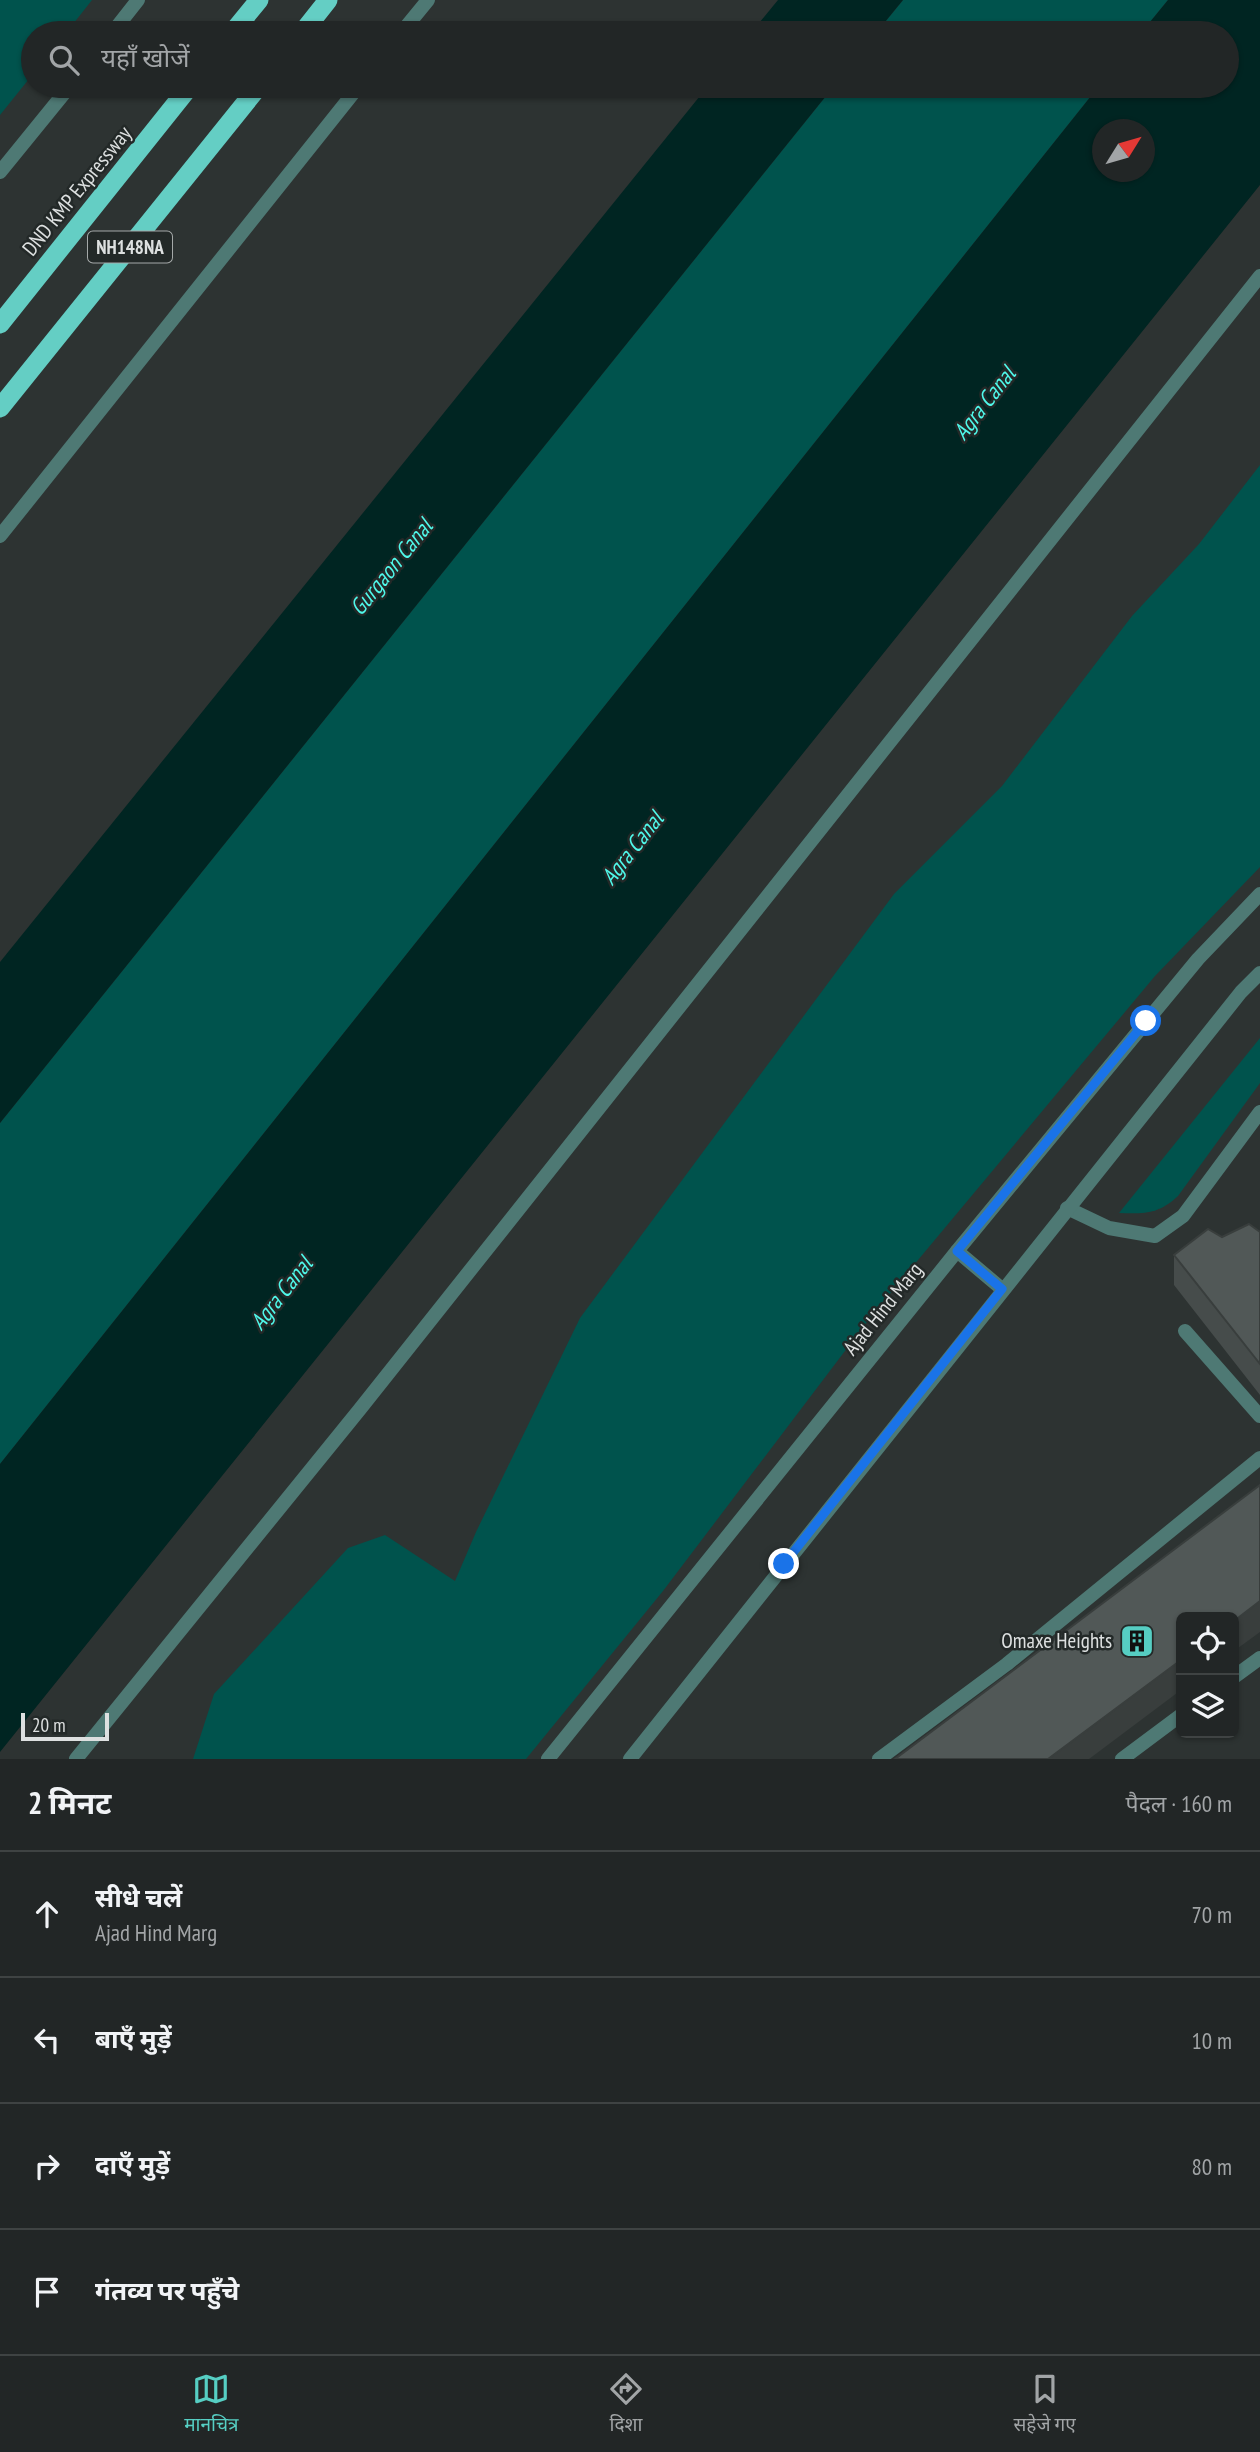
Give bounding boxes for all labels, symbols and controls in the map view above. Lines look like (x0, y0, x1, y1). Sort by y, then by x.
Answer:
search box (21, 21, 1239, 98)
icon: search (45, 41, 83, 79)
text: यहाँ खोजें (101, 41, 189, 74)
north arrow (1092, 119, 1155, 182)
street label: DND KMP Expressway (16, 120, 137, 261)
road number: NH148NA (88, 232, 172, 262)
water label: Agra Canal (946, 358, 1023, 445)
water label: Gurgaon Canal (343, 511, 440, 621)
water label: Agra Canal (594, 803, 671, 890)
route start (1130, 1005, 1161, 1036)
water label: Agra Canal (243, 1248, 320, 1335)
street label: Ajad Hind Marg (837, 1257, 928, 1361)
route end (768, 1548, 799, 1579)
map controls (1176, 1612, 1239, 1738)
button: locate (1176, 1612, 1239, 1675)
building icon: Omaxe Heights (1118, 1622, 1156, 1660)
place label: Omaxe Heights (1001, 1627, 1112, 1654)
button: layers (1176, 1675, 1239, 1738)
scale bar (21, 1710, 108, 1742)
text: 20 m (32, 1713, 66, 1737)
text: 2 मिनट (28, 1783, 111, 1822)
text: पैदल · 160 m (1126, 1789, 1232, 1818)
text: सीधे चलें (95, 1881, 182, 1914)
icon: ahead (28, 1895, 66, 1933)
text: 70 m (1191, 1900, 1232, 1929)
text: Ajad Hind Marg (95, 1918, 217, 1947)
icon: left (28, 2021, 66, 2059)
text: बाएँ मुड़ें (95, 2022, 172, 2055)
text: 10 m (1191, 2026, 1232, 2055)
icon: right (28, 2147, 66, 2185)
text: दाएँ मुड़ें (95, 2148, 170, 2181)
text: 80 m (1191, 2152, 1232, 2181)
icon: arrive (28, 2273, 66, 2311)
text: गंतव्य पर पहुँचे (95, 2274, 239, 2307)
tab: मानचित्र (184, 2370, 239, 2439)
tab: दिशा (607, 2370, 645, 2439)
tab: सहेजे गए (1013, 2370, 1076, 2439)

